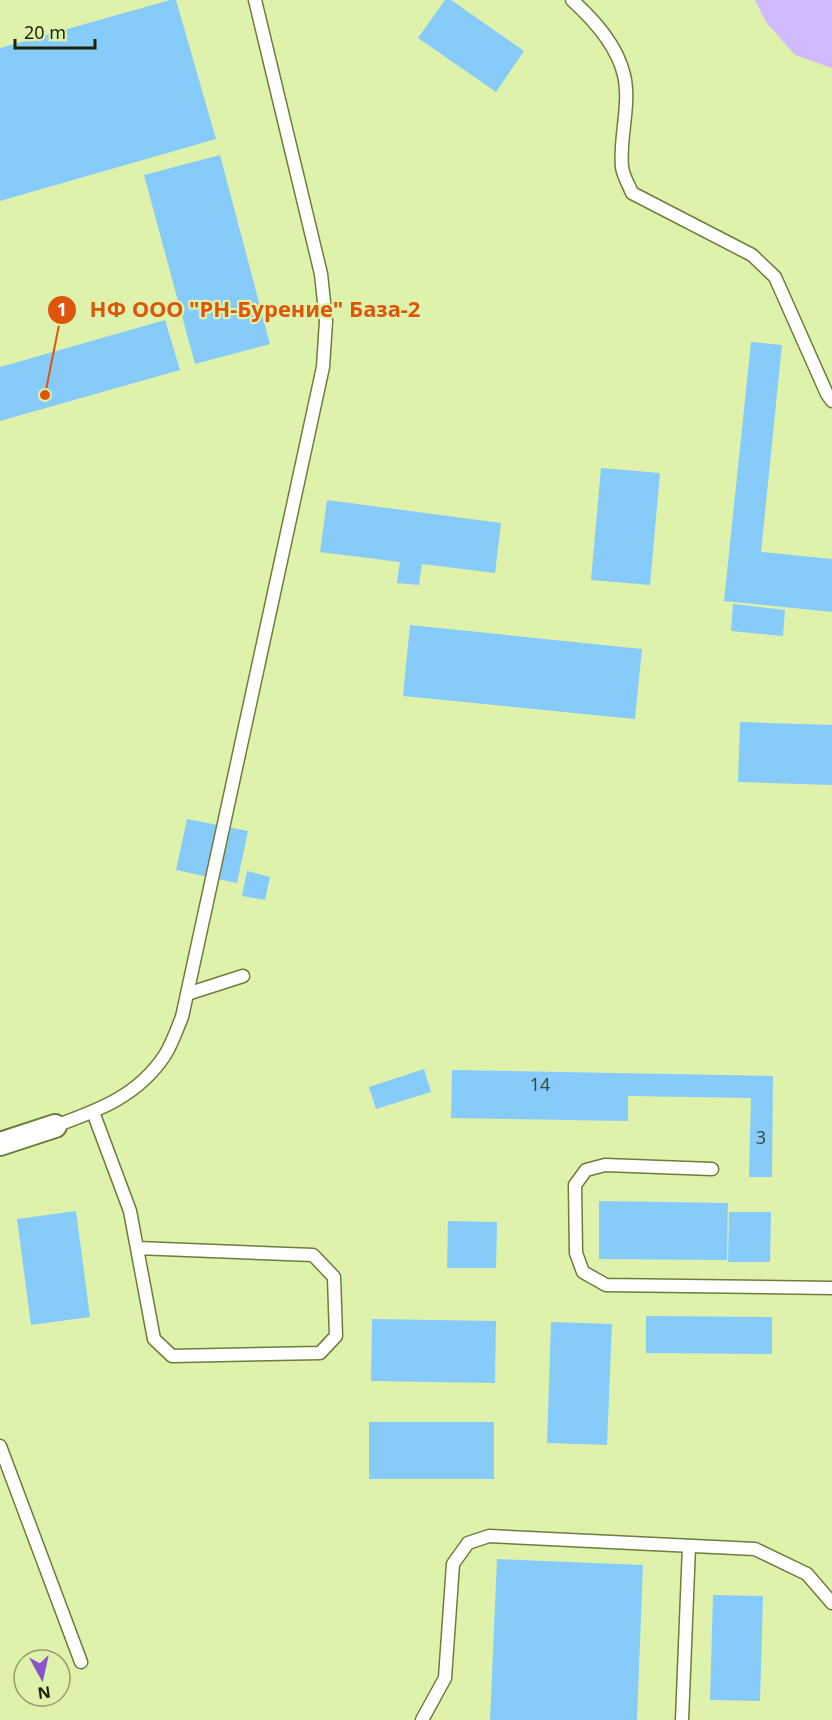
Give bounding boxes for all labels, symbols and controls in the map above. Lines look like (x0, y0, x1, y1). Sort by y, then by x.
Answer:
scale bar (15, 12, 94, 50)
text: 20 m (24, 20, 66, 44)
callout: НФ ООО "РН-Бурение" База-2 (47, 290, 432, 330)
text: НФ ООО "РН-Бурение" База-2 (90, 293, 420, 323)
text: 1 (57, 297, 67, 321)
house number: 14 (530, 1072, 550, 1096)
house number: 3 (756, 1125, 766, 1149)
north arrow (12, 1648, 72, 1708)
text: N (36, 1681, 52, 1705)

